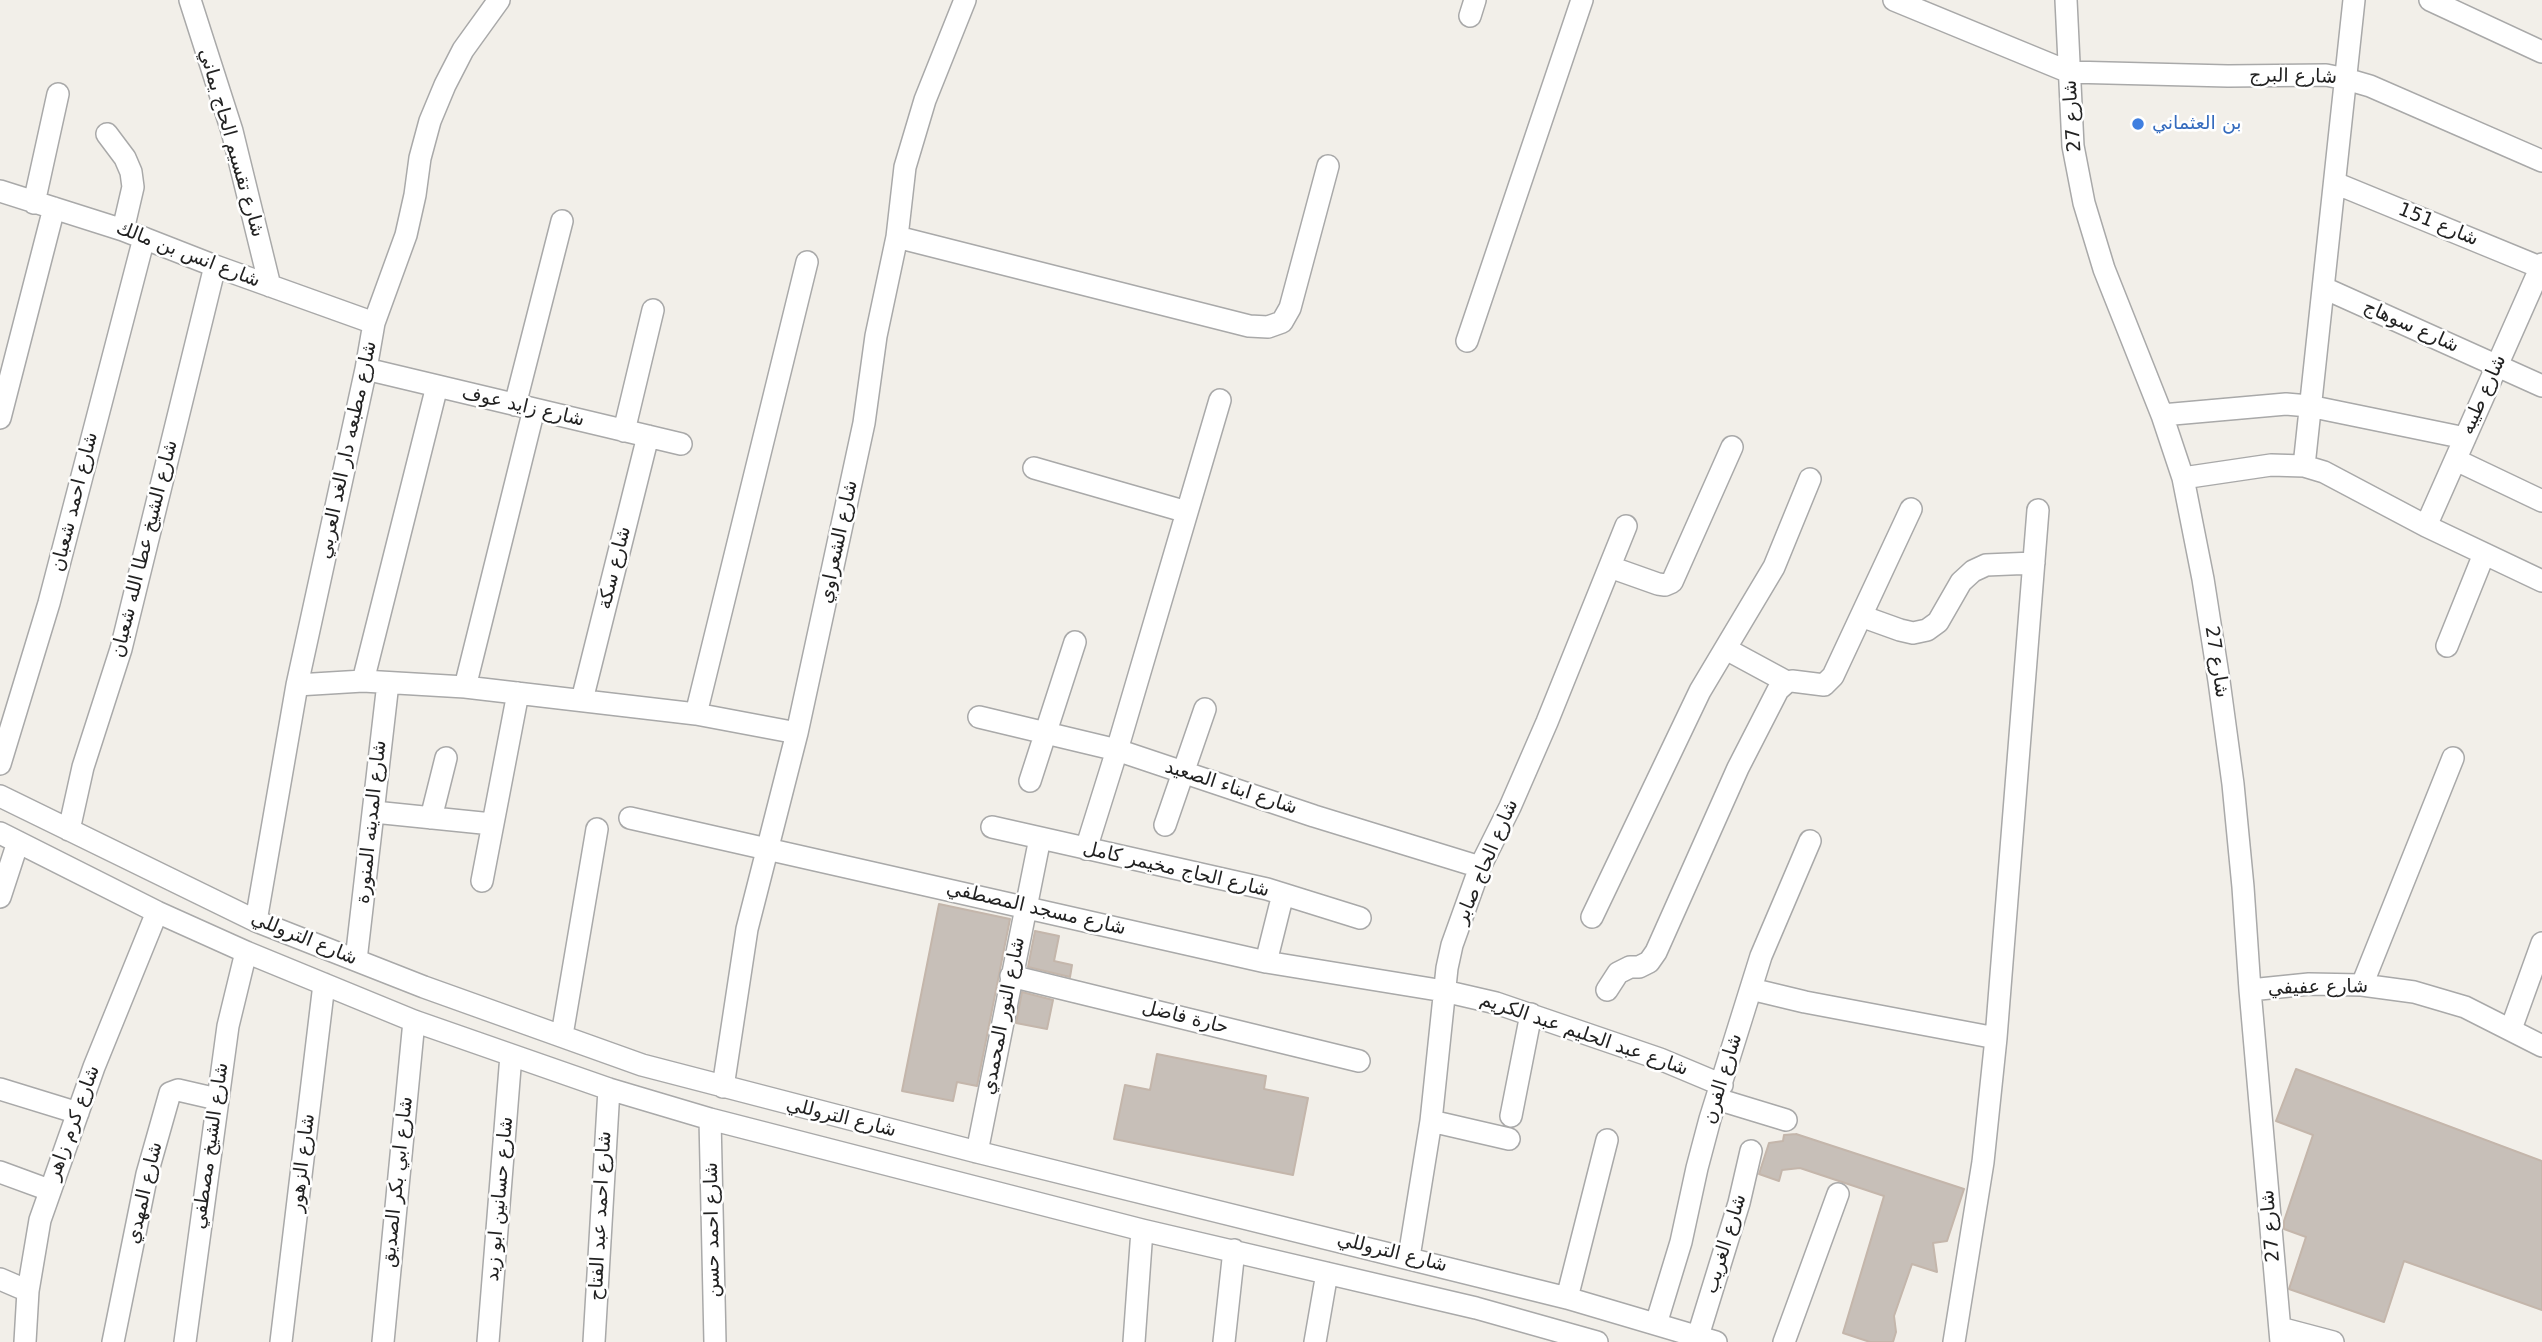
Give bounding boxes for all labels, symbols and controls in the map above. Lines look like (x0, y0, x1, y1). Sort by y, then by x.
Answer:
street label: شارع تقسيم الحاج يماني (193, 46, 269, 240)
street label: شارع البرج (2249, 65, 2337, 89)
street label: شارع 27 (2059, 79, 2087, 153)
place label: بن العثماني (2152, 113, 2242, 135)
marker: بن العثماني (2130, 116, 2146, 132)
street label: شارع 151 (2395, 199, 2481, 251)
street label: شارع انس بن مالك (113, 217, 263, 293)
street label: شارع سوهاج (2360, 296, 2462, 358)
street label: شارع مطبعه دار الغد العربي (314, 339, 382, 561)
street label: شارع طيبه (2456, 352, 2512, 438)
street label: شارع زايد عوف (460, 382, 586, 432)
street label: شارع احمد شعبان (47, 430, 103, 574)
street label: شارع الشيخ عطا الله شعبان (107, 438, 183, 660)
street label: شارع الشعراوي (815, 478, 863, 606)
street label: شارع سكة (594, 524, 636, 612)
street label: شارع 27 (2199, 624, 2233, 700)
street label: شارع المدينه المنورة (352, 739, 392, 905)
street label: شارع ابناء الصعيد (1162, 756, 1300, 820)
street label: شارع الحاج صابر (1450, 796, 1524, 928)
street label: شارع الحاج مخيمر كامل (1080, 837, 1272, 903)
street label: شارع مسجد المصطفي (944, 877, 1128, 941)
street label: شارع التروللي (248, 907, 360, 971)
street label: شارع النور المحمدي (978, 935, 1030, 1097)
street label: شارع عفيفي (2268, 976, 2368, 1000)
street label: شارع عبد الحليم عبد الكريم (1477, 989, 1691, 1081)
street label: حارة فاضل (1140, 996, 1230, 1040)
street label: شارع الفرن (1698, 1031, 1748, 1127)
street label: شارع الشيخ مصطفي (188, 1061, 234, 1231)
street label: شارع كرم زاهر (43, 1062, 105, 1184)
street label: شارع التروللي (784, 1093, 898, 1143)
street label: شارع ابي بكر الصديق (378, 1095, 418, 1269)
street label: شارع الزهور (286, 1113, 320, 1213)
street label: شارع حسانين ابو زيد (481, 1116, 519, 1282)
street label: شارع احمد عبد الفتاح (585, 1131, 617, 1301)
street label: شارع المهدي (122, 1140, 168, 1246)
street label: شارع احمد حسن (700, 1162, 726, 1298)
street label: شارع 27 (2256, 1189, 2286, 1263)
street label: شارع الغريب (1700, 1191, 1752, 1297)
street label: شارع التروللي (1335, 1228, 1449, 1278)

